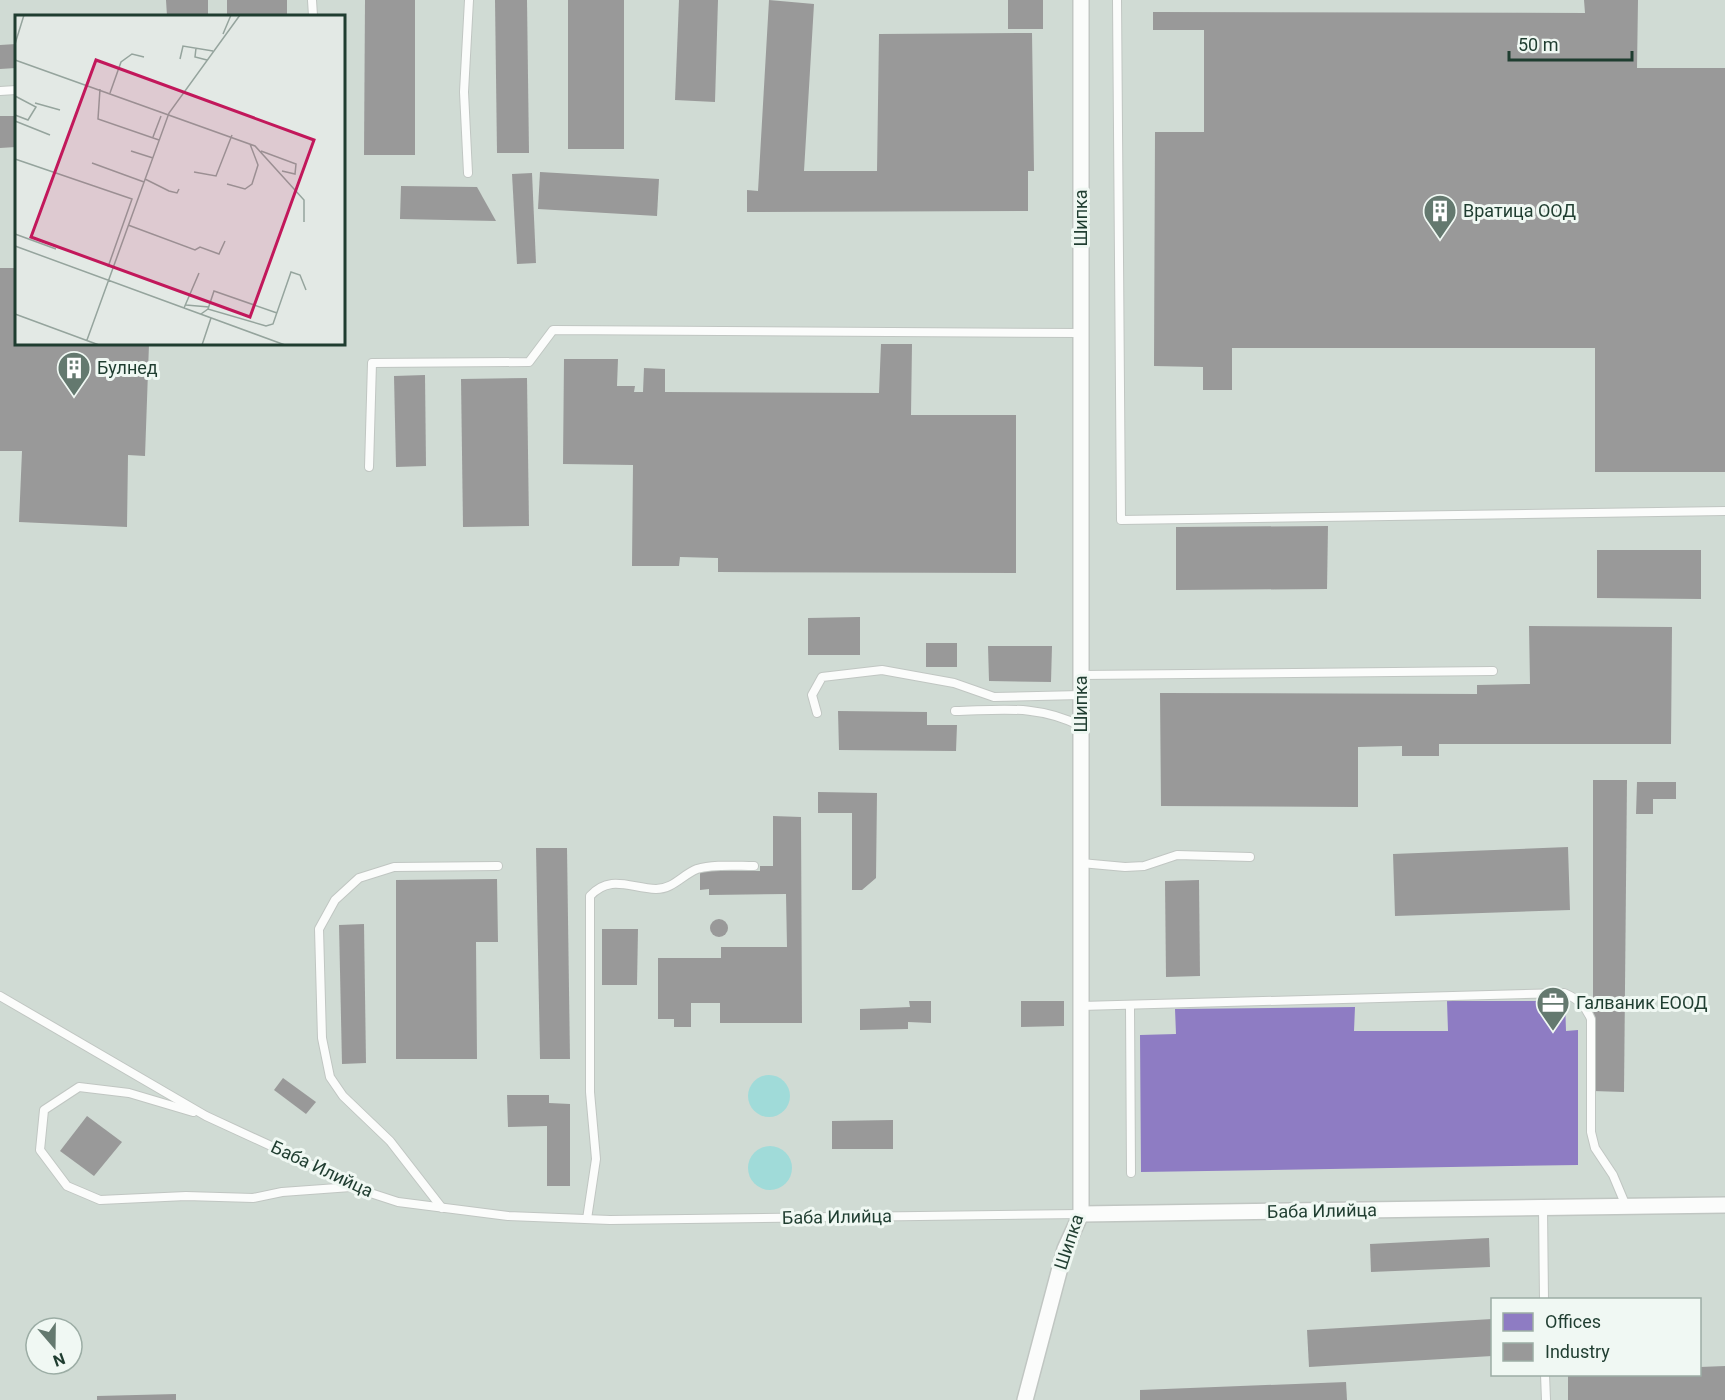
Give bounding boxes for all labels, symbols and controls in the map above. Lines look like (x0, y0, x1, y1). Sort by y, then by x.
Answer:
inset map (15, 15, 345, 345)
scale bar (1509, 24, 1632, 62)
text: 50 m (1518, 34, 1558, 55)
street label: Шипка (1070, 189, 1091, 247)
building icon: Вратица ООД (1422, 193, 1458, 240)
place label: Вратица ООД (1463, 200, 1576, 221)
building icon: Булнед (56, 350, 92, 397)
place label: Булнед (97, 357, 158, 378)
street label: Шипка (1070, 675, 1091, 733)
office icon: Галваник ЕООД (1535, 985, 1571, 1032)
place label: Галваник ЕООД (1576, 992, 1708, 1013)
street label: Баба Илийца (268, 1136, 376, 1201)
street label: Баба Илийца (1267, 1199, 1377, 1222)
street label: Баба Илийца (782, 1205, 892, 1228)
street label: Шипка (1050, 1211, 1087, 1272)
legend (1491, 1298, 1701, 1376)
text: Offices (1545, 1311, 1601, 1332)
north arrow (24, 1316, 84, 1376)
text: Industry (1545, 1341, 1610, 1362)
text: N (50, 1349, 68, 1370)

